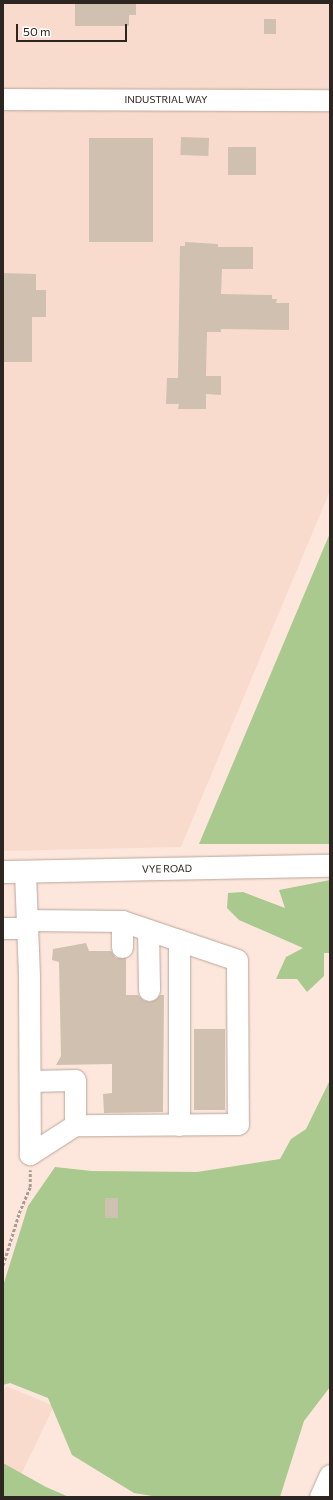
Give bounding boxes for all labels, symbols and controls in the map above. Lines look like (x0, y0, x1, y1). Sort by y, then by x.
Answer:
scale bar (18, 16, 129, 42)
text: 50 m (23, 24, 51, 38)
street label: INDUSTRIAL WAY (124, 94, 208, 106)
street label: VYE ROAD (142, 863, 192, 875)

